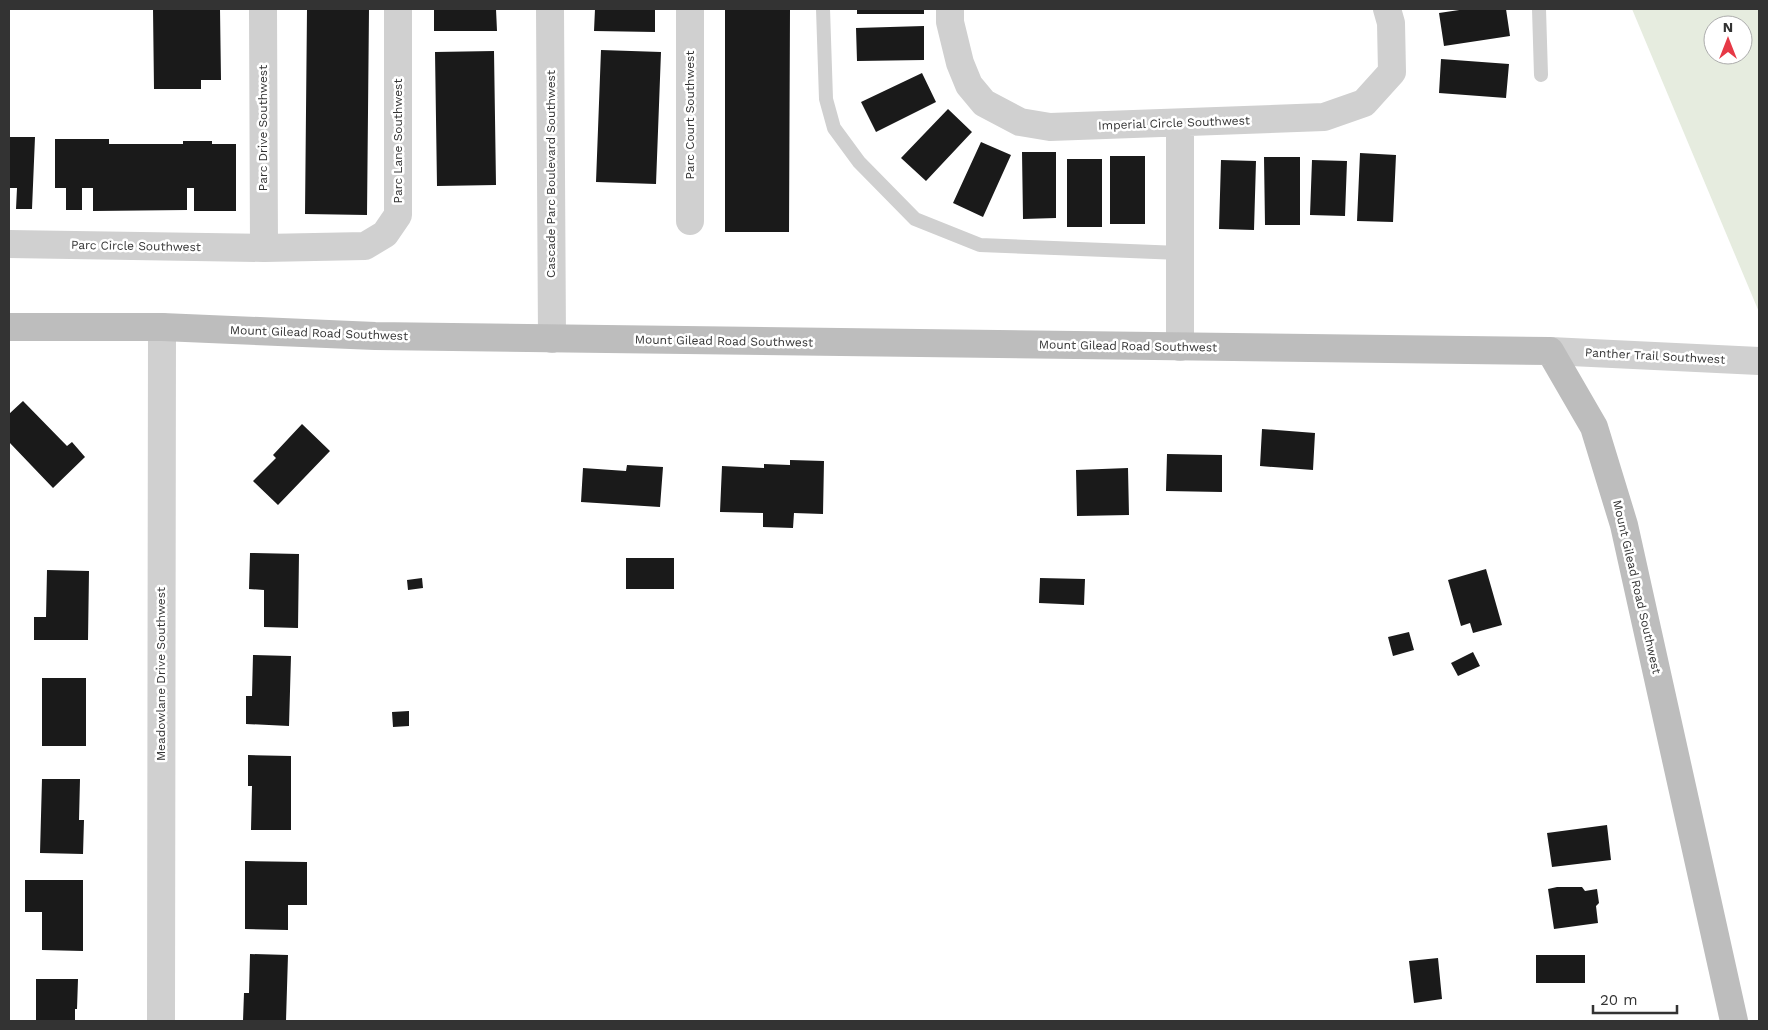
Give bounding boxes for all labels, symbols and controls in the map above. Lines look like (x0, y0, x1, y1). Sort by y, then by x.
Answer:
north arrow (1703, 15, 1753, 65)
text: N (1723, 19, 1733, 35)
street label: Parc Court Southwest (683, 51, 697, 179)
street label: Parc Drive Southwest (256, 65, 270, 191)
street label: Cascade Parc Boulevard Southwest (544, 70, 558, 278)
street label: Parc Lane Southwest (391, 79, 405, 203)
street label: Imperial Circle Southwest (1098, 113, 1250, 133)
street label: Parc Circle Southwest (71, 238, 201, 254)
street label: Mount Gilead Road Southwest (230, 323, 408, 343)
street label: Mount Gilead Road Southwest (635, 332, 813, 350)
street label: Mount Gilead Road Southwest (1039, 337, 1217, 355)
street label: Panther Trail Southwest (1584, 345, 1726, 367)
street label: Mount Gilead Road Southwest (1610, 499, 1664, 675)
street label: Meadowlane Drive Southwest (154, 587, 168, 761)
scale bar (1593, 982, 1677, 1014)
text: 20 m (1600, 991, 1638, 1009)

